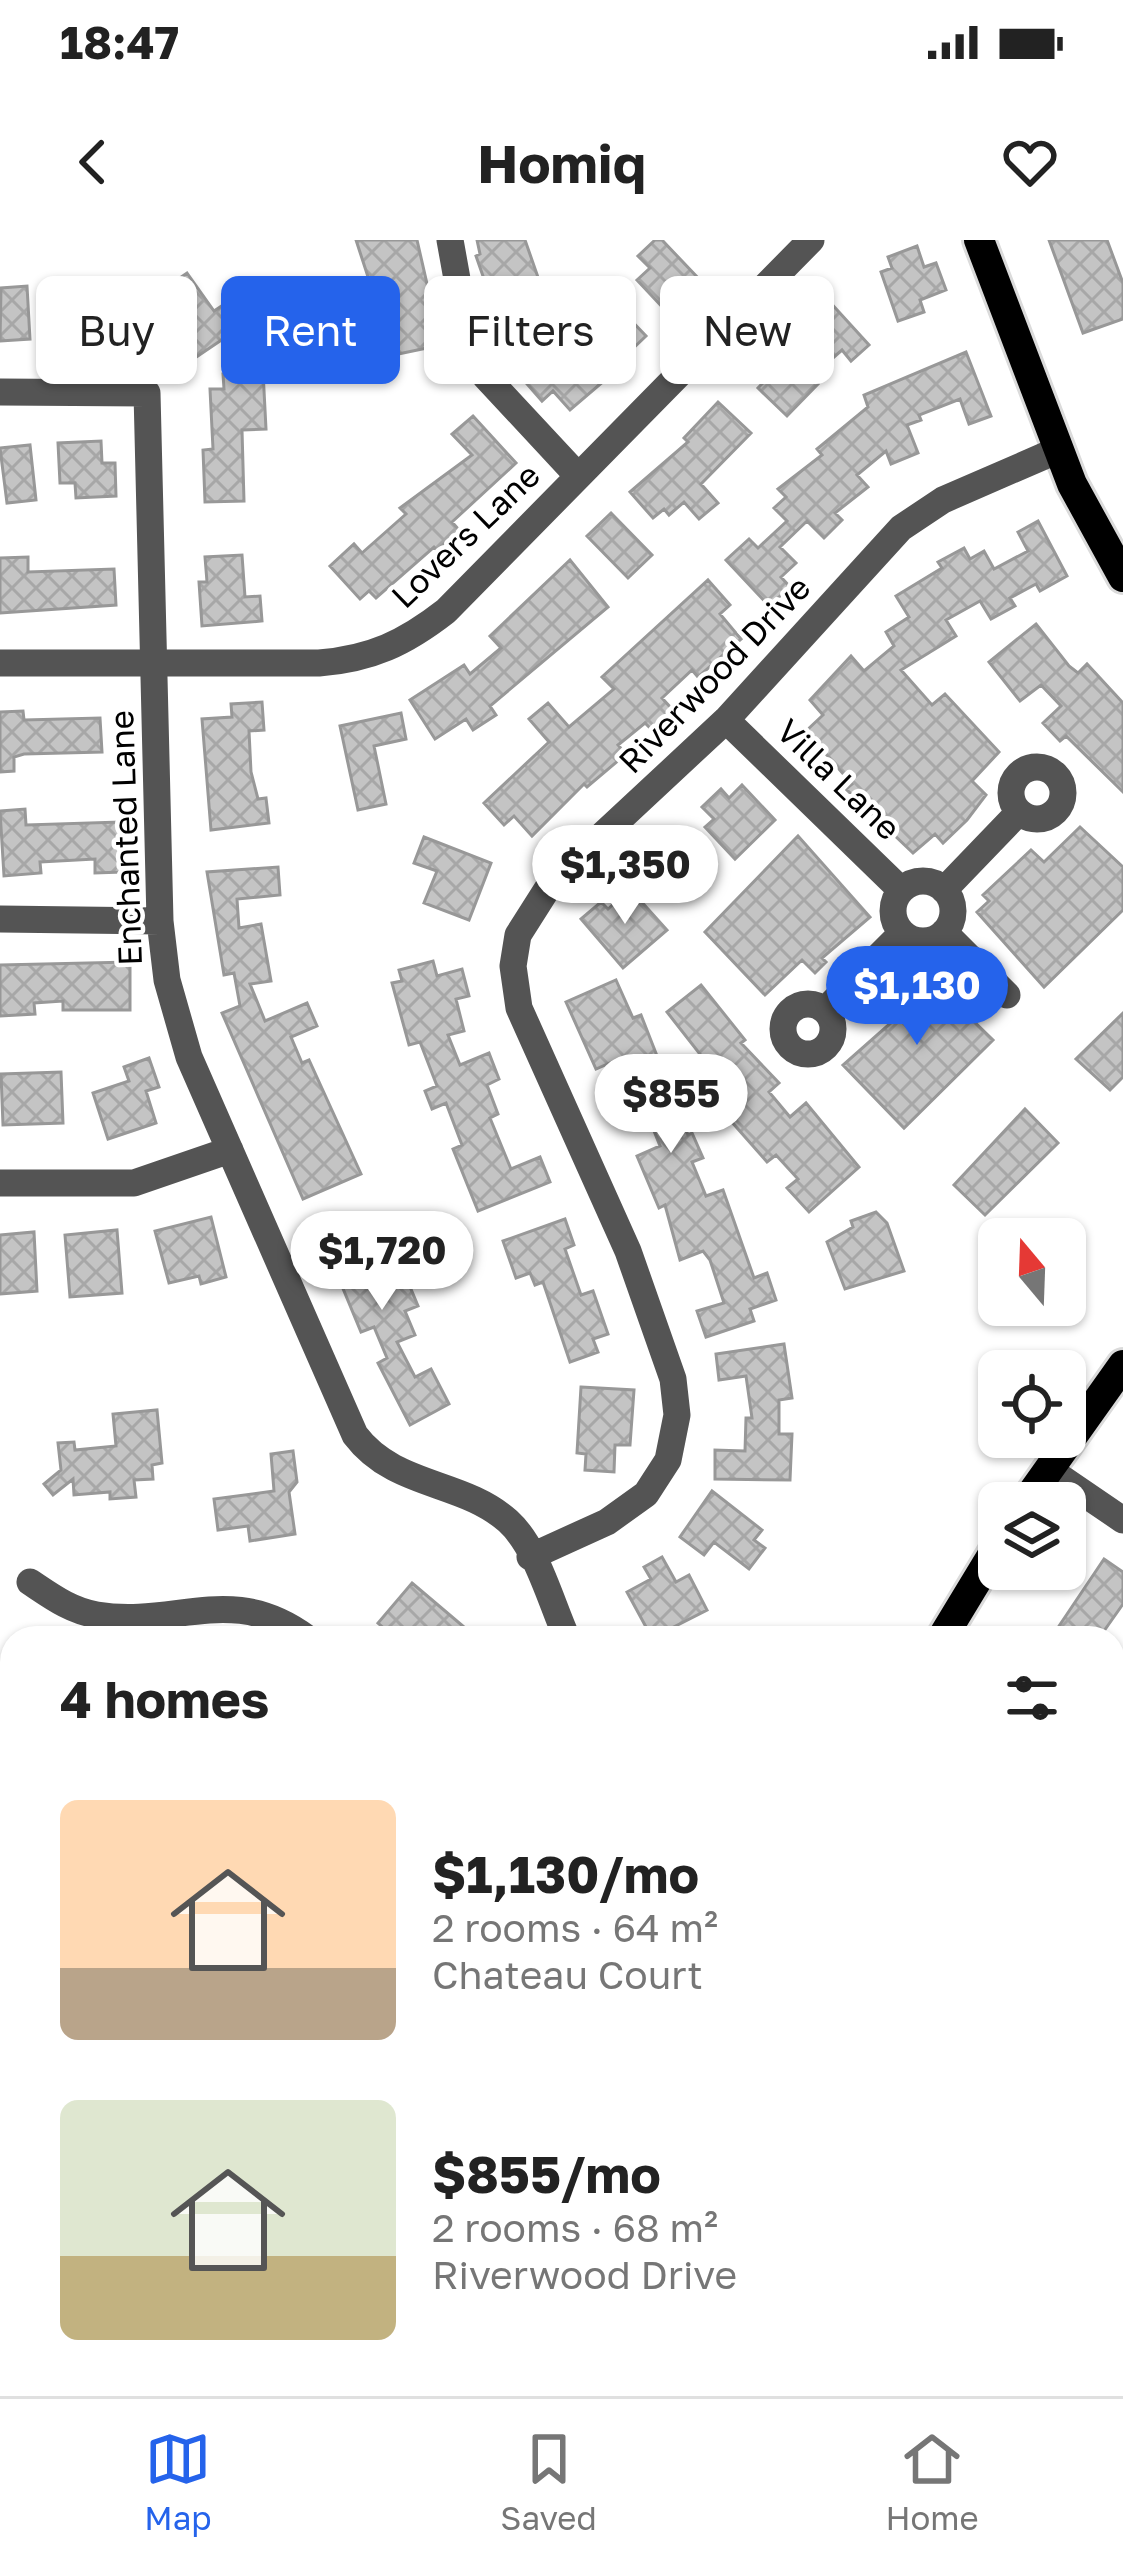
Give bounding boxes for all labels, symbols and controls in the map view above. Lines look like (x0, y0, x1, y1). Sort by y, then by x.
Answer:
text: 18:47 (60, 15, 179, 69)
icon: back (60, 129, 126, 195)
icon: heart (997, 129, 1063, 195)
text: Homiq (477, 130, 646, 195)
chip: Buy (36, 276, 197, 384)
chip: Rent (221, 276, 400, 384)
chip: Filters (424, 276, 636, 384)
chip: New (660, 276, 834, 384)
street label: Lovers Lane (383, 455, 547, 615)
street label: Riverwood Drive (610, 568, 818, 780)
street label: Enchanted Lane (101, 710, 149, 966)
street label: Villa Lane (769, 711, 909, 847)
pin: $1,350 (527, 825, 723, 927)
text: $1,350 (559, 840, 691, 887)
pin: $1,130 (819, 946, 1015, 1048)
text: $1,130 (853, 961, 981, 1008)
pin: $855 (600, 1054, 742, 1156)
text: $855 (622, 1069, 720, 1116)
pin: $1,720 (284, 1211, 480, 1313)
north arrow (978, 1218, 1086, 1326)
map controls (978, 1218, 1086, 1590)
text: $1,720 (317, 1226, 447, 1273)
button: locate (978, 1350, 1086, 1458)
button: layers (978, 1482, 1086, 1590)
icon: filters (999, 1665, 1065, 1731)
text: 4 homes (60, 1668, 269, 1729)
text: $1,130/mo (432, 1843, 699, 1904)
icon: home (156, 1848, 300, 1992)
text: 2 rooms · 64 m² (432, 1904, 718, 1951)
text: Chateau Court (432, 1951, 703, 1998)
text: $855/mo (432, 2143, 661, 2204)
icon: home (156, 2148, 300, 2292)
text: 2 rooms · 68 m² (432, 2204, 718, 2251)
text: Riverwood Drive (432, 2251, 737, 2298)
tab: Map (144, 2426, 212, 2537)
tab: Saved (500, 2426, 597, 2537)
tab: Home (885, 2426, 979, 2537)

